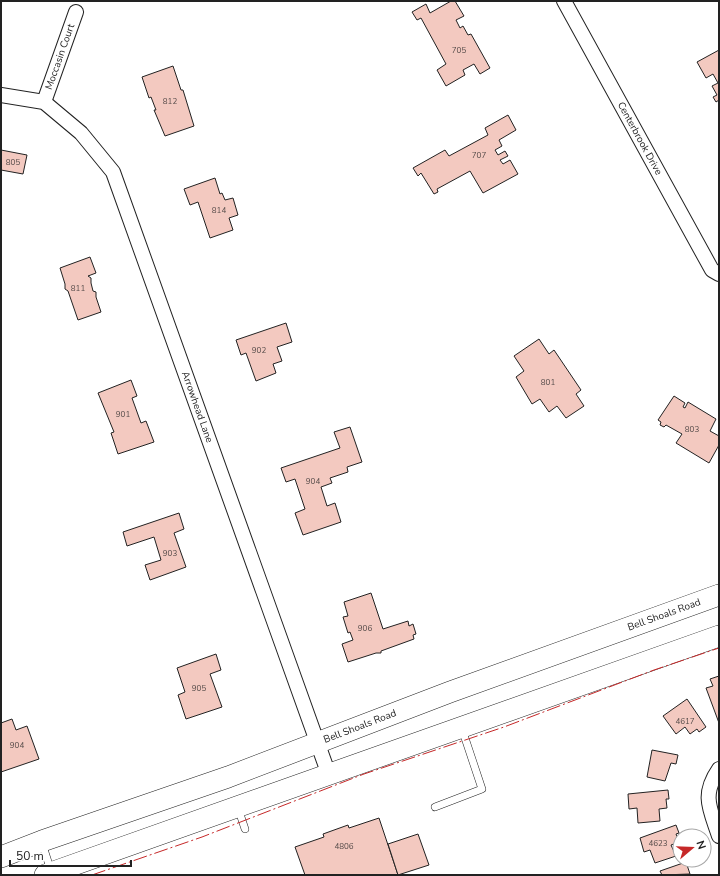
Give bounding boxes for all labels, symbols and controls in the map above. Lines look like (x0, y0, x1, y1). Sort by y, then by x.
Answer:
street label: Moccasin Court (42, 21, 78, 92)
house number: 705 (452, 45, 466, 56)
house number: 812 (163, 96, 177, 107)
street label: Centerbrook Drive (614, 99, 665, 178)
house number: 707 (472, 150, 486, 161)
house number: 805 (6, 157, 20, 168)
house number: 814 (212, 205, 226, 216)
house number: 811 (71, 283, 85, 294)
house number: 902 (252, 345, 266, 356)
street label: Arrowhead Lane (178, 369, 216, 445)
house number: 801 (541, 377, 555, 388)
house number: 901 (116, 409, 130, 420)
house number: 803 (685, 424, 699, 435)
house number: 904 (306, 476, 320, 487)
house number: 903 (163, 548, 177, 559)
street label: Bell Shoals Road (626, 595, 703, 634)
house number: 906 (358, 623, 372, 634)
house number: 905 (192, 683, 206, 694)
street label: Bell Shoals Road (322, 706, 399, 747)
house number: 4617 (675, 716, 695, 727)
house number: 904 (10, 740, 24, 751)
north arrow (672, 828, 712, 868)
house number: 4623 (648, 838, 668, 849)
text: N (693, 839, 709, 851)
house number: 4806 (334, 841, 354, 852)
scale bar (10, 842, 131, 868)
text: 50 m (16, 848, 44, 864)

